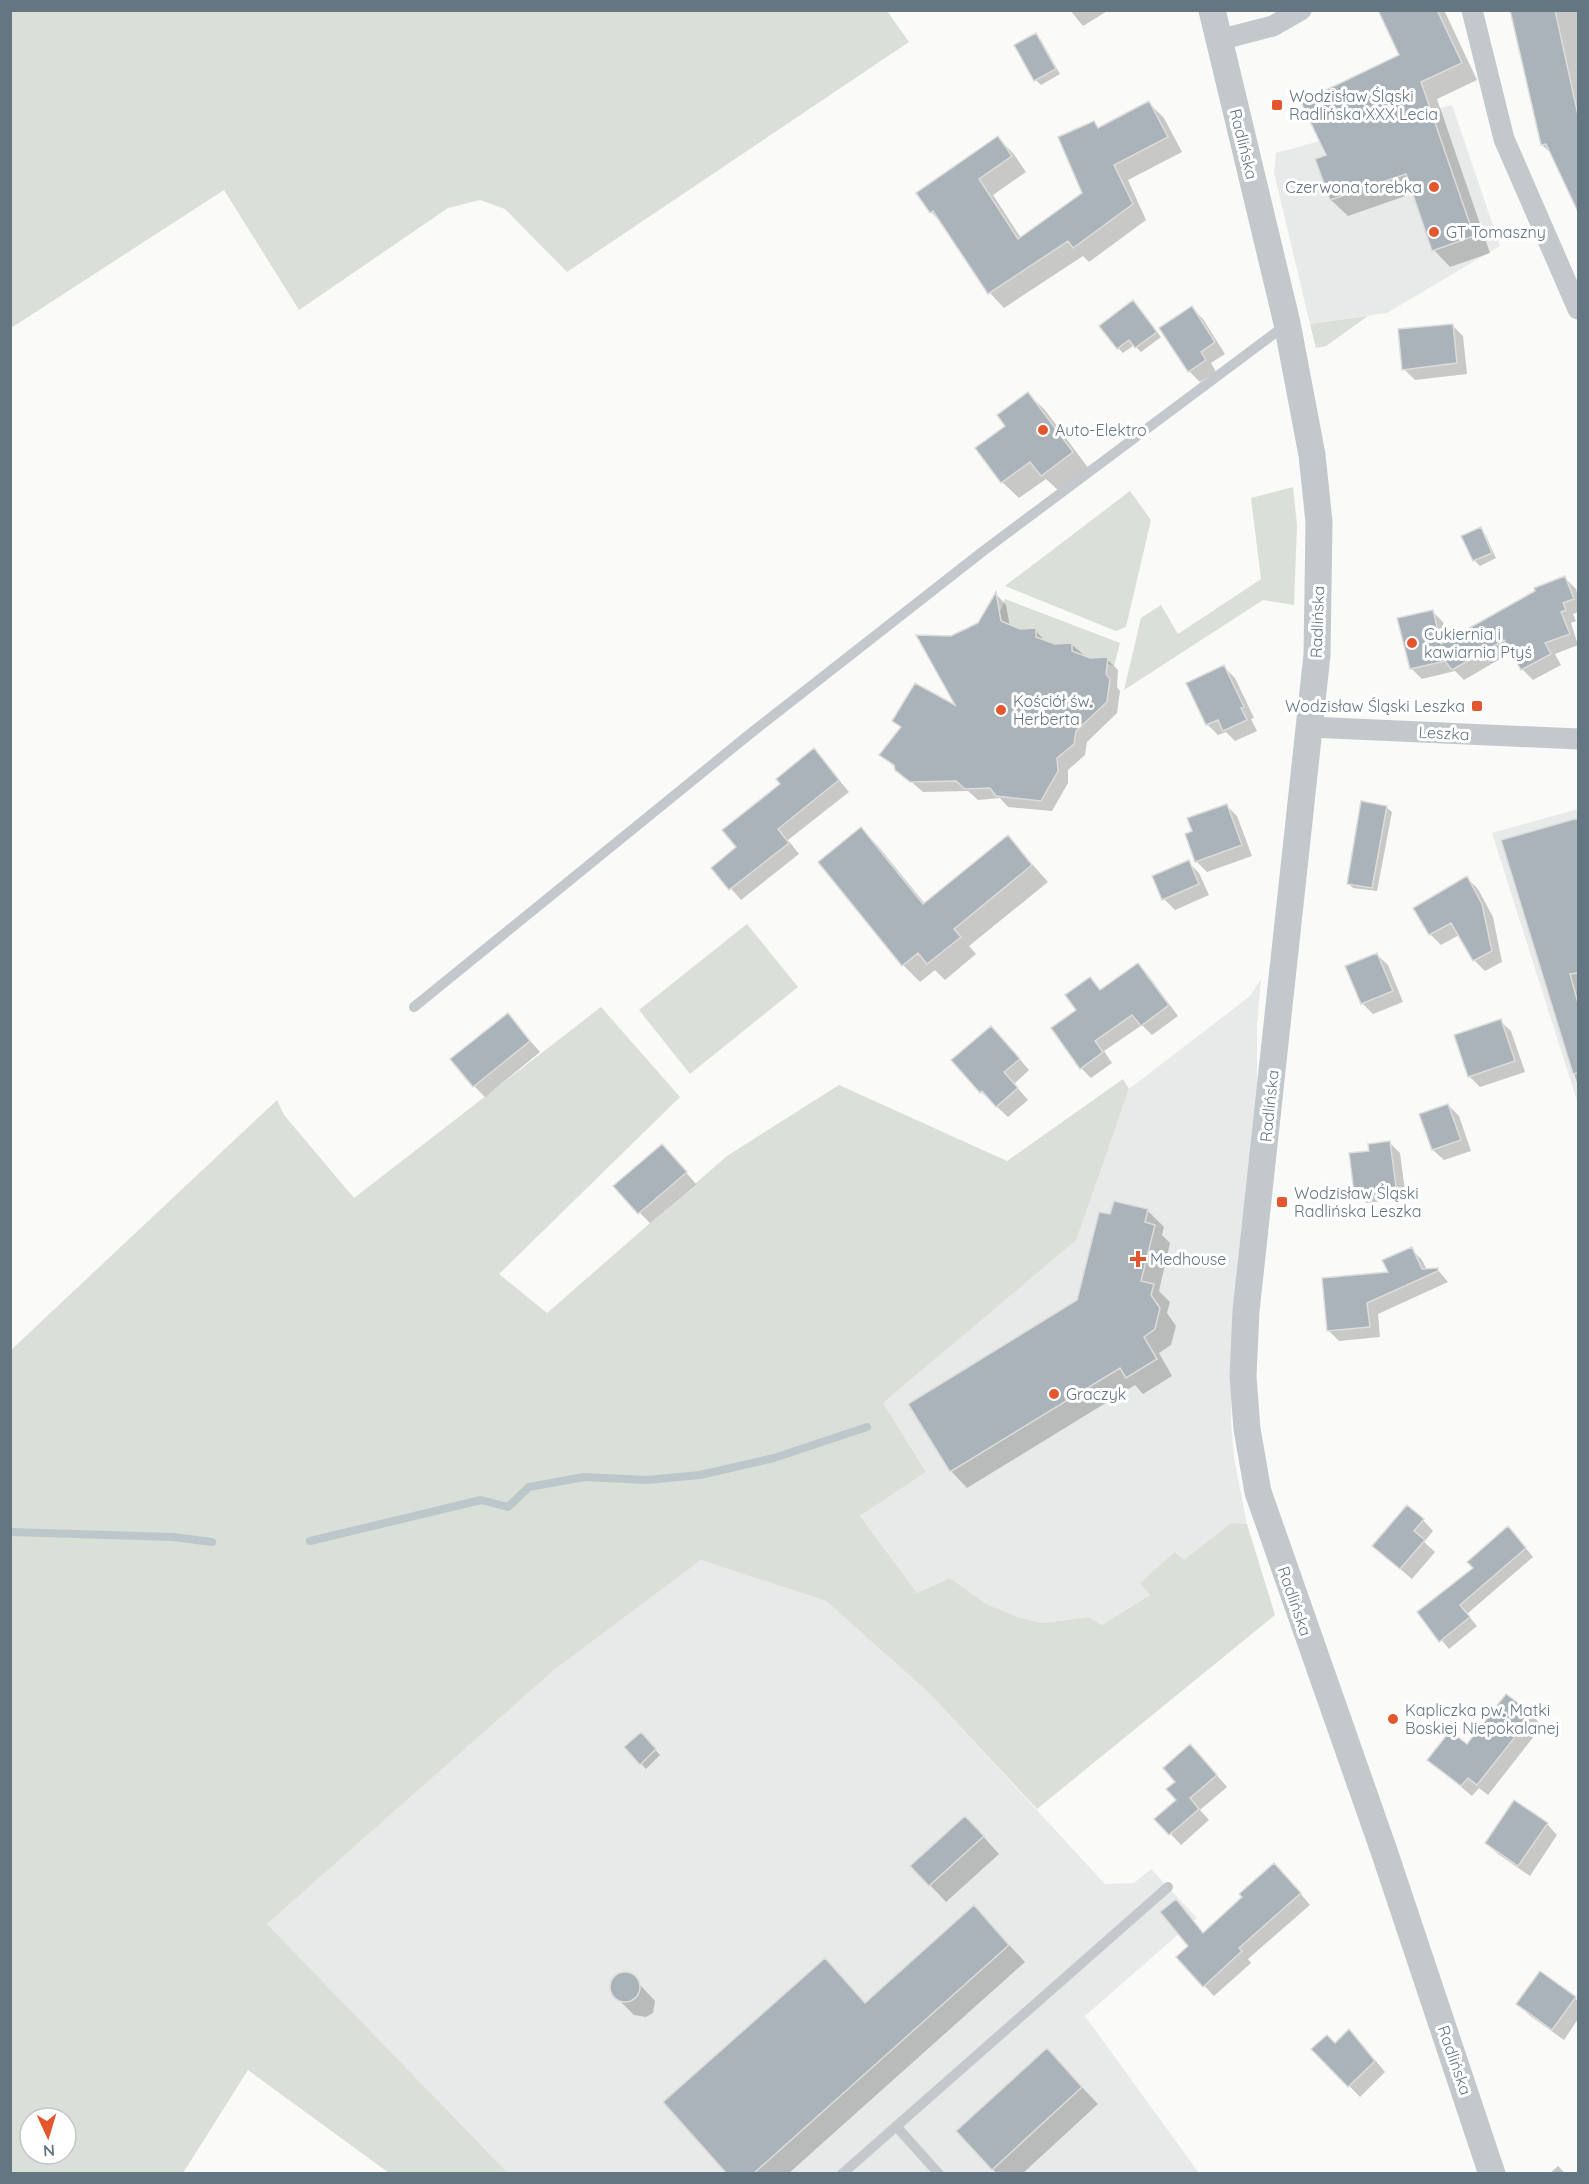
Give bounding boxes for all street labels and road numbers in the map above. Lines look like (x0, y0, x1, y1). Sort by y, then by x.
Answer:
street label: Radlińska (1226, 107, 1262, 181)
street label: Radlińska (1306, 586, 1328, 658)
street label: Leszka (1418, 722, 1470, 744)
street label: Radlińska (1255, 1069, 1283, 1143)
street label: Radlińska (1274, 1564, 1316, 1638)
street label: Radlińska (1434, 2023, 1476, 2097)

